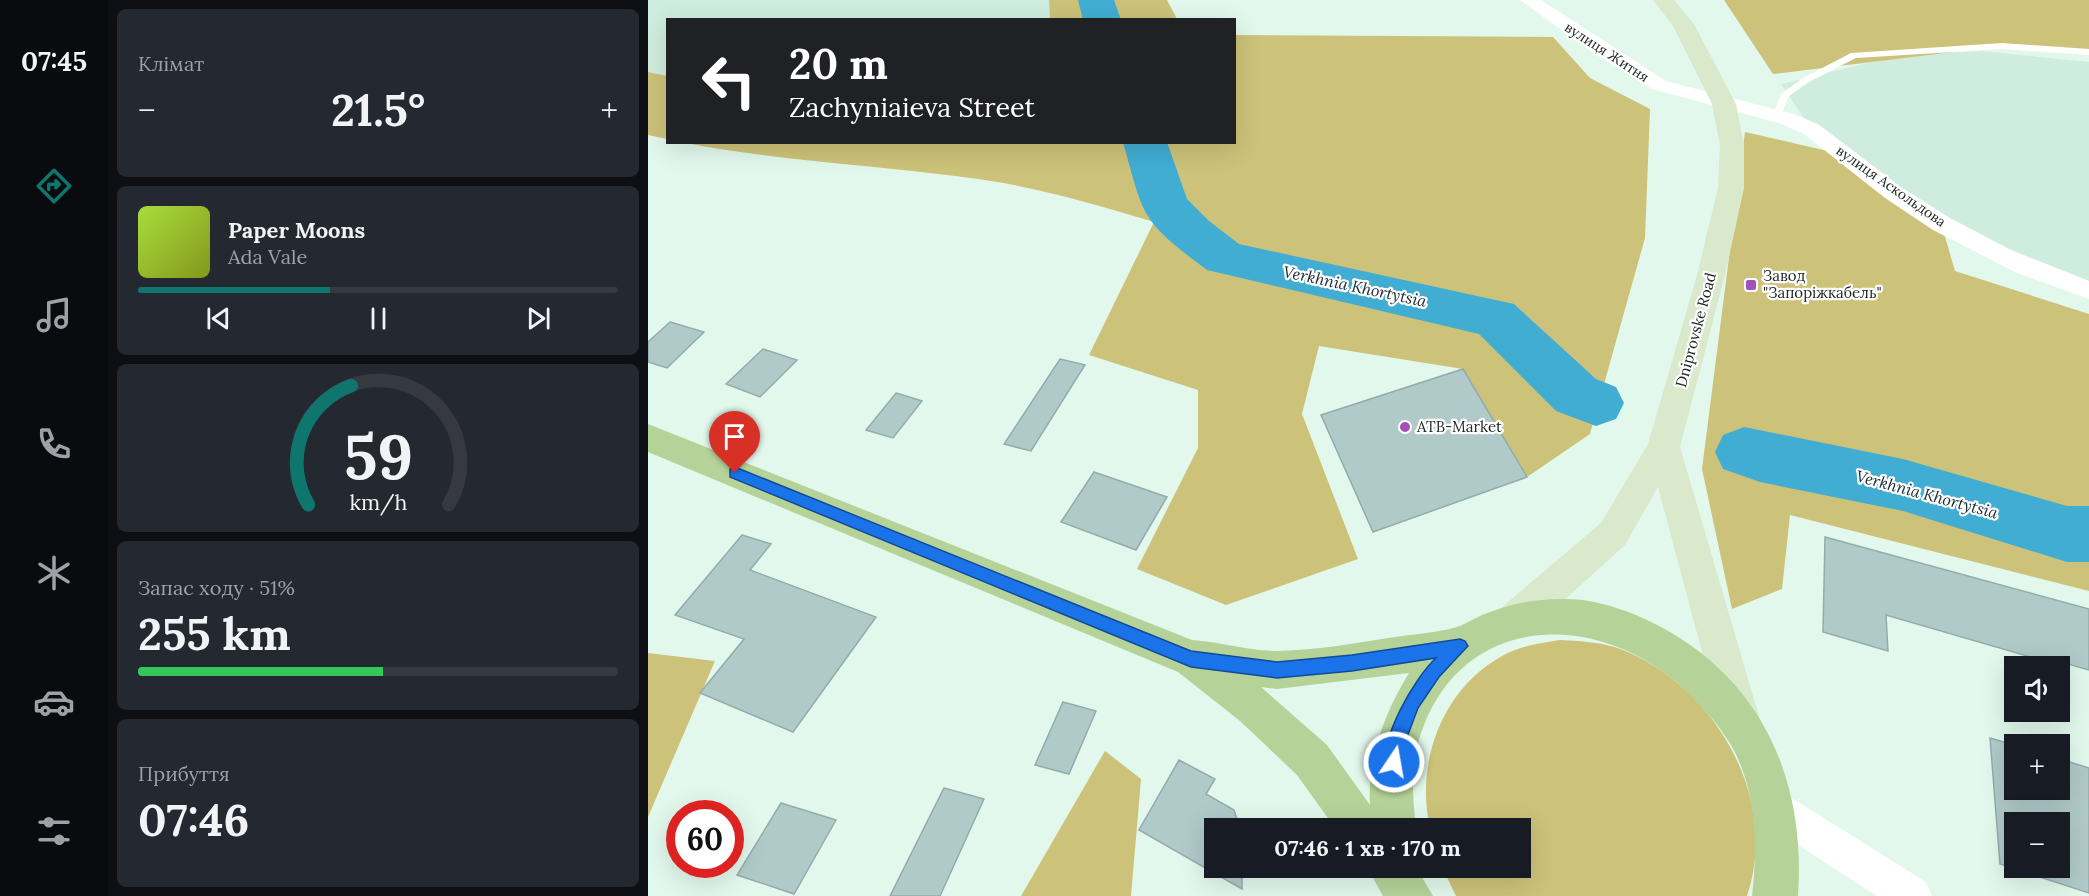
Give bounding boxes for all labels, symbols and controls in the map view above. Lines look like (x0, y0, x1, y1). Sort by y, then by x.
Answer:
street label: вулиця Житня (1561, 18, 1653, 86)
text: 20 m (789, 37, 888, 91)
icon: left (690, 42, 768, 120)
text: 07:45 (21, 44, 87, 78)
text: Клімат (138, 51, 204, 76)
text: 21.5° (331, 81, 425, 138)
text: − (138, 89, 156, 131)
text: + (600, 89, 618, 131)
text: Zachyniaieva Street (789, 90, 1035, 124)
street label: вулиця Аскольдова (1833, 141, 1949, 231)
icon: directions (33, 165, 75, 207)
text: Paper Moons (228, 216, 365, 244)
text: Ada Vale (228, 244, 307, 269)
water label: Verkhnia Khortytsia (1281, 261, 1429, 311)
place label: Завод "Запоріжкабель" (1763, 266, 1882, 302)
street label: Dniprovske Road (1671, 270, 1720, 389)
marker: Завод "Запоріжкабель" (1744, 278, 1758, 292)
icon: music (33, 294, 75, 336)
icon: previous (202, 302, 235, 335)
icon: pause (362, 302, 395, 335)
icon: next (522, 302, 555, 335)
pin (709, 411, 760, 473)
text: 59 (343, 416, 413, 496)
place label: ATB-Market (1416, 417, 1502, 436)
icon: arrive (718, 420, 751, 453)
marker: ATB-Market (1398, 420, 1412, 434)
icon: phone (33, 423, 75, 465)
water label: Verkhnia Khortytsia (1854, 465, 2000, 523)
text: km/h (349, 488, 407, 516)
icon: climate (33, 552, 75, 594)
text: Запас ходу · 51% (138, 575, 295, 600)
text: 255 km (138, 605, 291, 662)
map controls (2004, 656, 2070, 878)
button: sound (2004, 656, 2070, 722)
icon: car (33, 681, 75, 723)
position arrow (1362, 730, 1426, 794)
button: + (2004, 734, 2070, 800)
text: Прибуття (138, 761, 230, 786)
text: 07:46 (138, 791, 249, 848)
speed limit sign: 60 (666, 800, 744, 878)
icon: filters (33, 810, 75, 852)
button: − (2004, 812, 2070, 878)
text: 07:46 · 1 хв · 170 m (1274, 834, 1461, 862)

